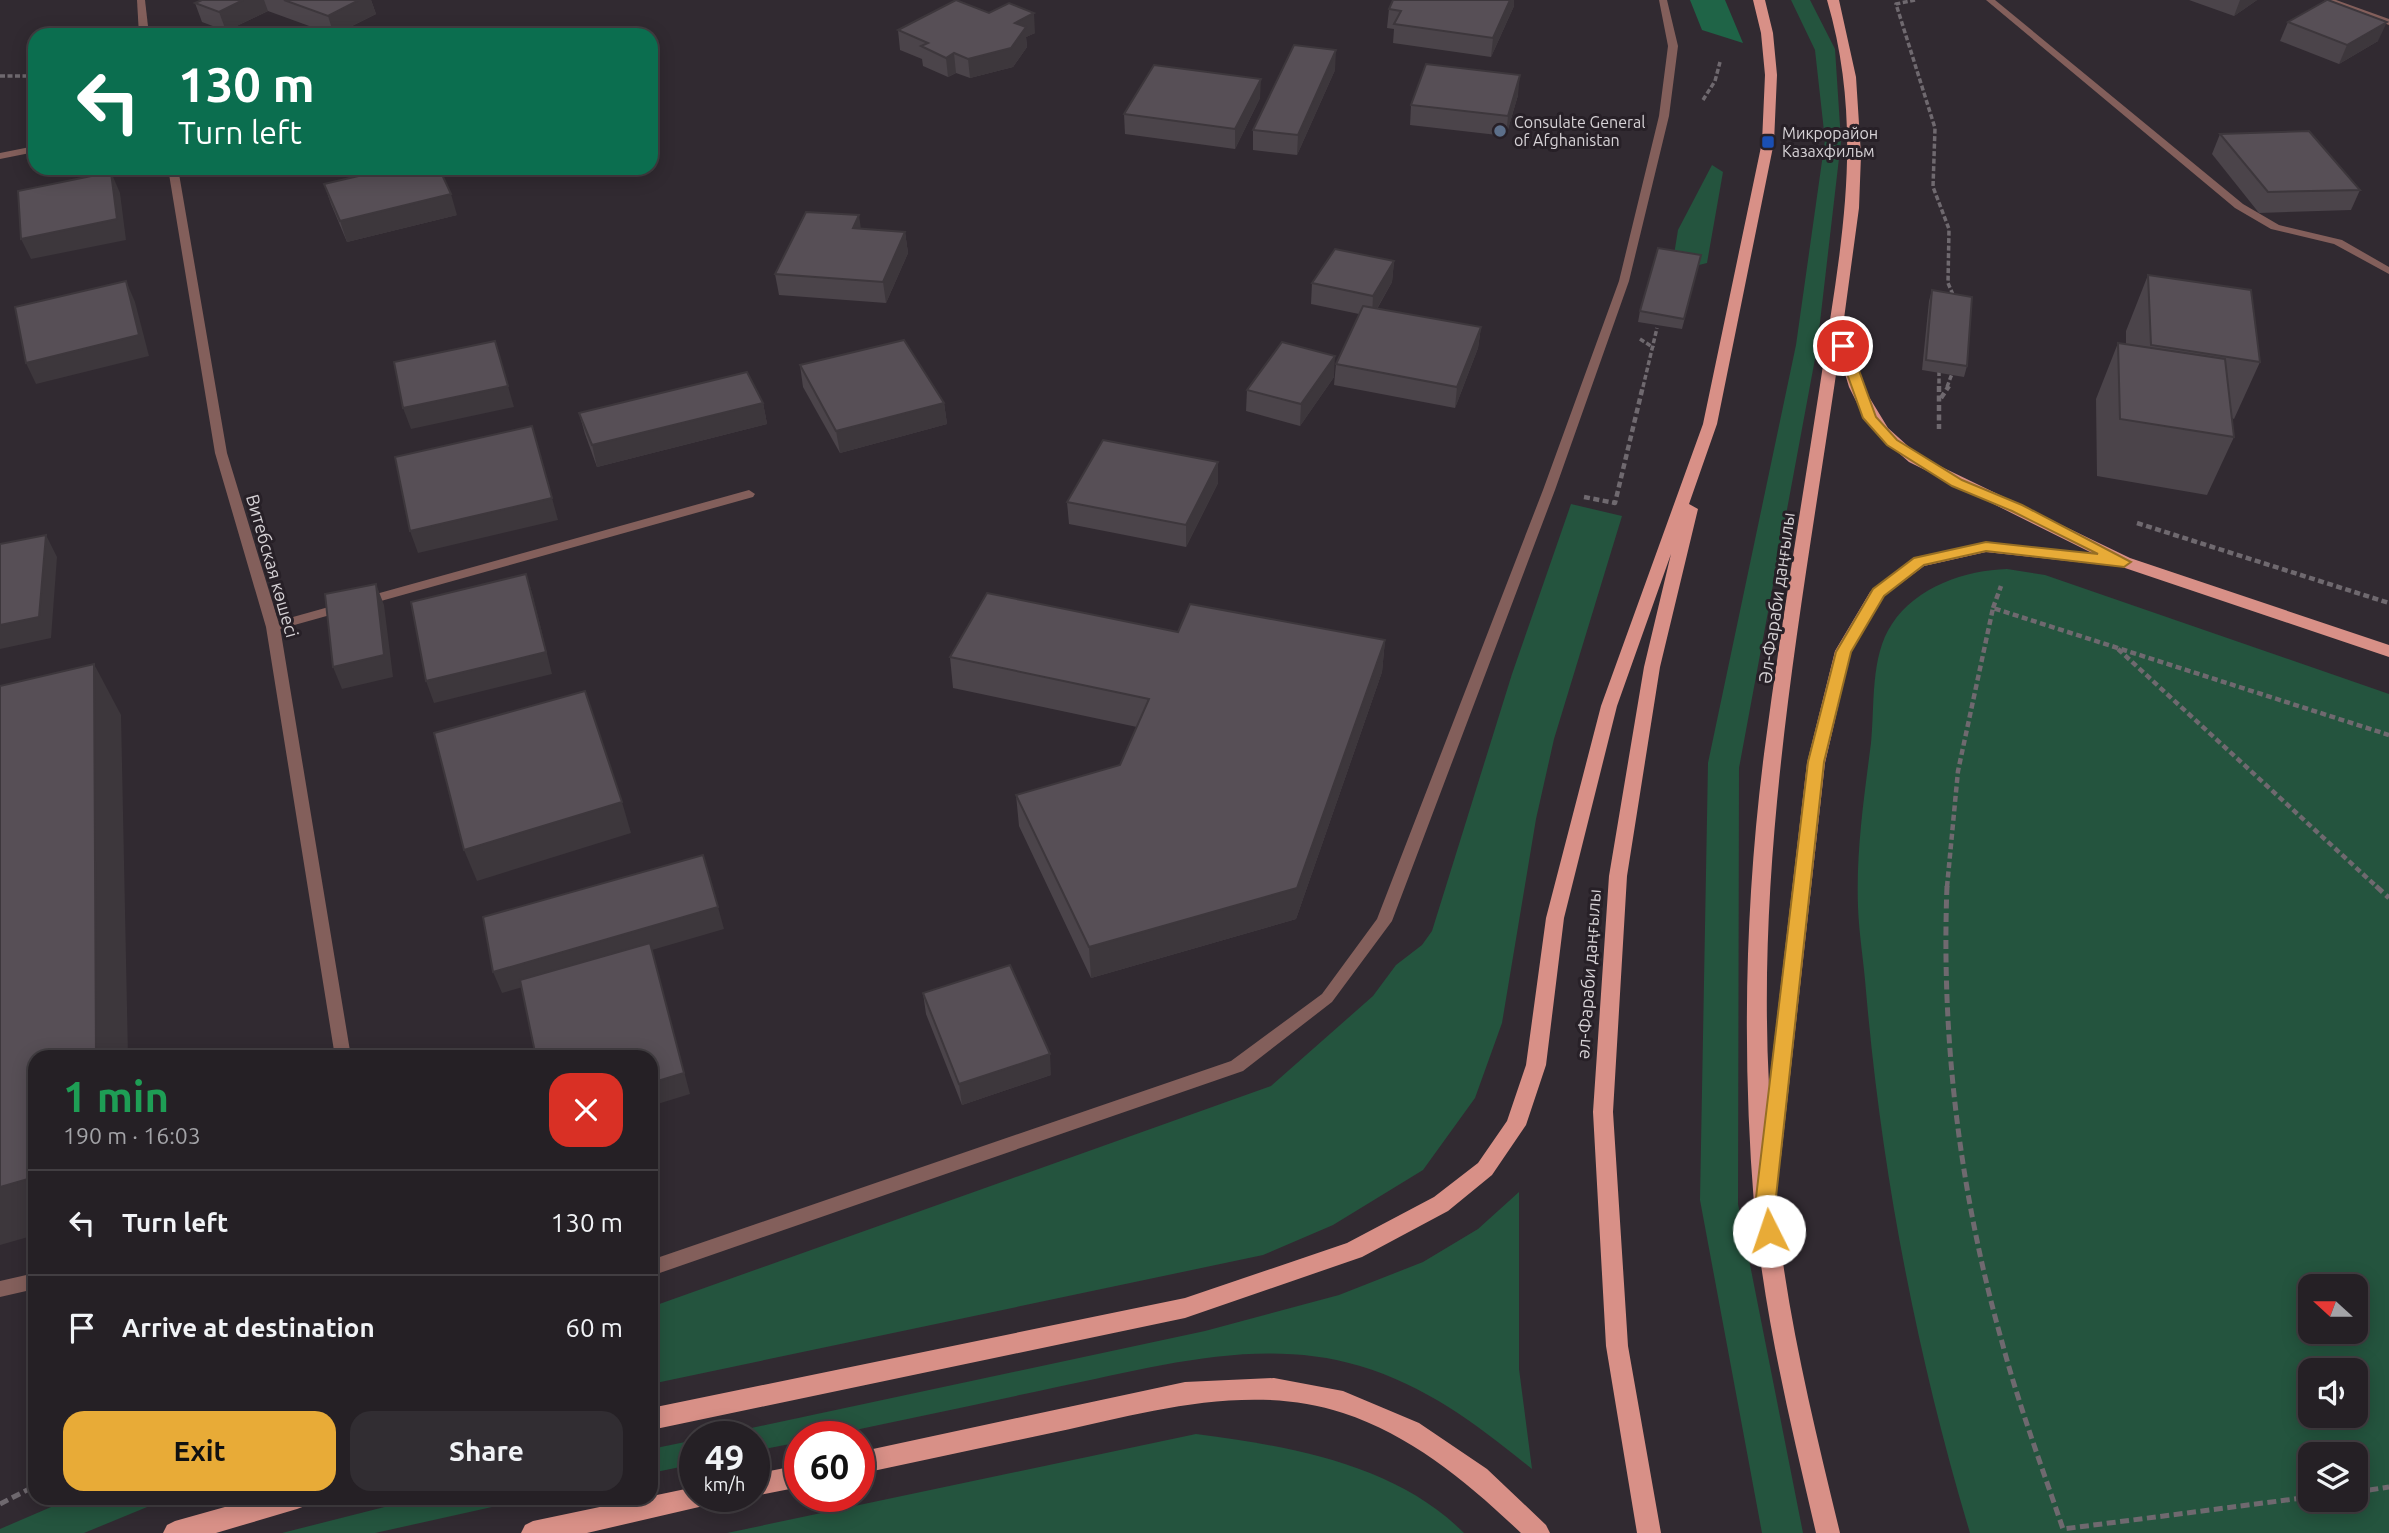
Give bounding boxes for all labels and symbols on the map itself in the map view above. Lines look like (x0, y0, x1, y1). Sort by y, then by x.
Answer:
place label: Consulate General of Afghanistan (1514, 113, 1645, 149)
marker: Consulate General of Afghanistan (1492, 123, 1508, 139)
place label: Микрорайон Казахфильм (1782, 124, 1878, 160)
marker: Микрорайон Казахфильм (1760, 134, 1776, 150)
pin (1813, 316, 1873, 376)
street label: Витебская көшесі (243, 492, 303, 640)
street label: Әл-Фараби даңғылы (1754, 511, 1798, 685)
street label: әл-Фараби даңғылы (1572, 888, 1604, 1060)
position arrow (1732, 1194, 1806, 1268)
north arrow (2298, 1274, 2368, 1344)
speed limit sign: 60 (784, 1421, 875, 1512)

